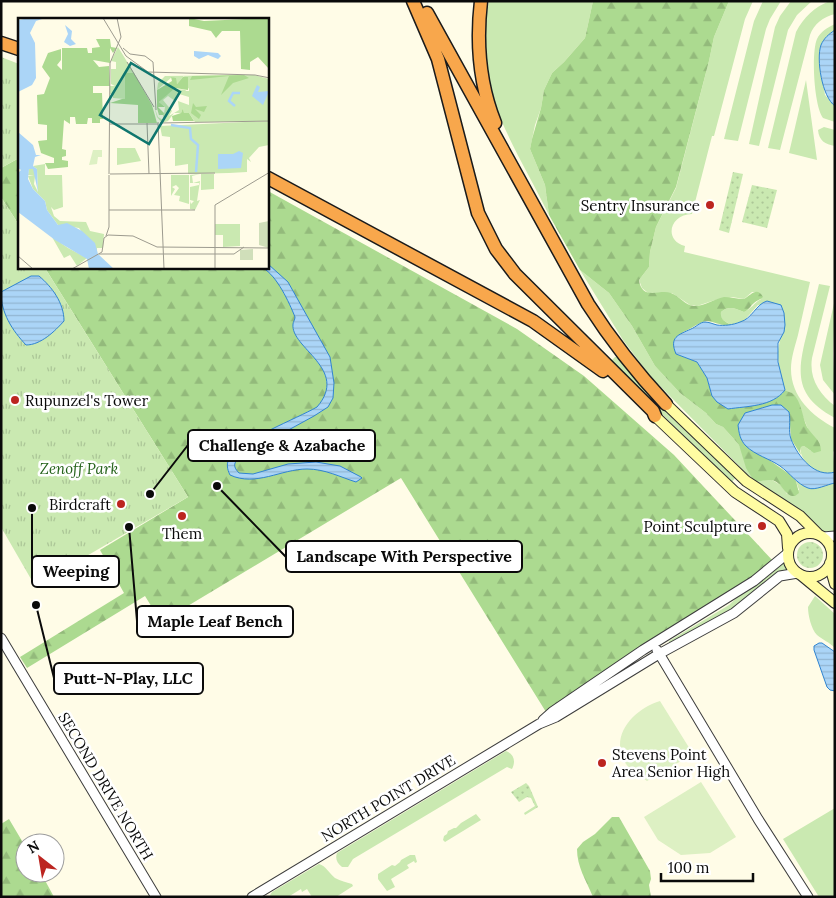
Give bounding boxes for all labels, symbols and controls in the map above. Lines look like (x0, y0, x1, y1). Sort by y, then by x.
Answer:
inset map (18, 18, 269, 269)
place label: Sentry Insurance (581, 196, 700, 215)
marker: Sentry Insurance (704, 199, 716, 211)
place label: Rupunzel's Tower (25, 391, 149, 410)
marker: Rupunzel's Tower (9, 394, 21, 406)
callout: Challenge & Azabache (188, 430, 375, 461)
text: Challenge & Azabache (199, 435, 366, 455)
park label: Zenoff Park (40, 459, 118, 478)
place label: Birdcraft (49, 495, 111, 514)
marker: Birdcraft (115, 498, 127, 510)
marker: Them (176, 510, 188, 522)
place label: Point Sculpture (644, 517, 752, 536)
marker: Point Sculpture (756, 520, 768, 532)
place label: Them (162, 524, 202, 543)
callout: Landscape With Perspective (286, 541, 522, 572)
text: Landscape With Perspective (296, 546, 512, 566)
callout: Weeping (32, 556, 119, 587)
text: Weeping (43, 561, 110, 581)
callout: Maple Leaf Bench (137, 606, 293, 637)
text: Maple Leaf Bench (147, 611, 283, 631)
callout: Putt-N-Play, LLC (54, 663, 203, 694)
text: Putt-N-Play, LLC (63, 668, 193, 688)
street label: SECOND DRIVE NORTH (54, 709, 158, 863)
place label: Stevens Point Area Senior High (611, 745, 730, 781)
street label: NORTH POINT DRIVE (317, 750, 459, 846)
marker: Stevens Point Area Senior High (596, 757, 608, 769)
north arrow (15, 833, 65, 883)
text: N (24, 836, 43, 857)
scale bar (661, 850, 754, 882)
text: 100 m (668, 858, 709, 877)

